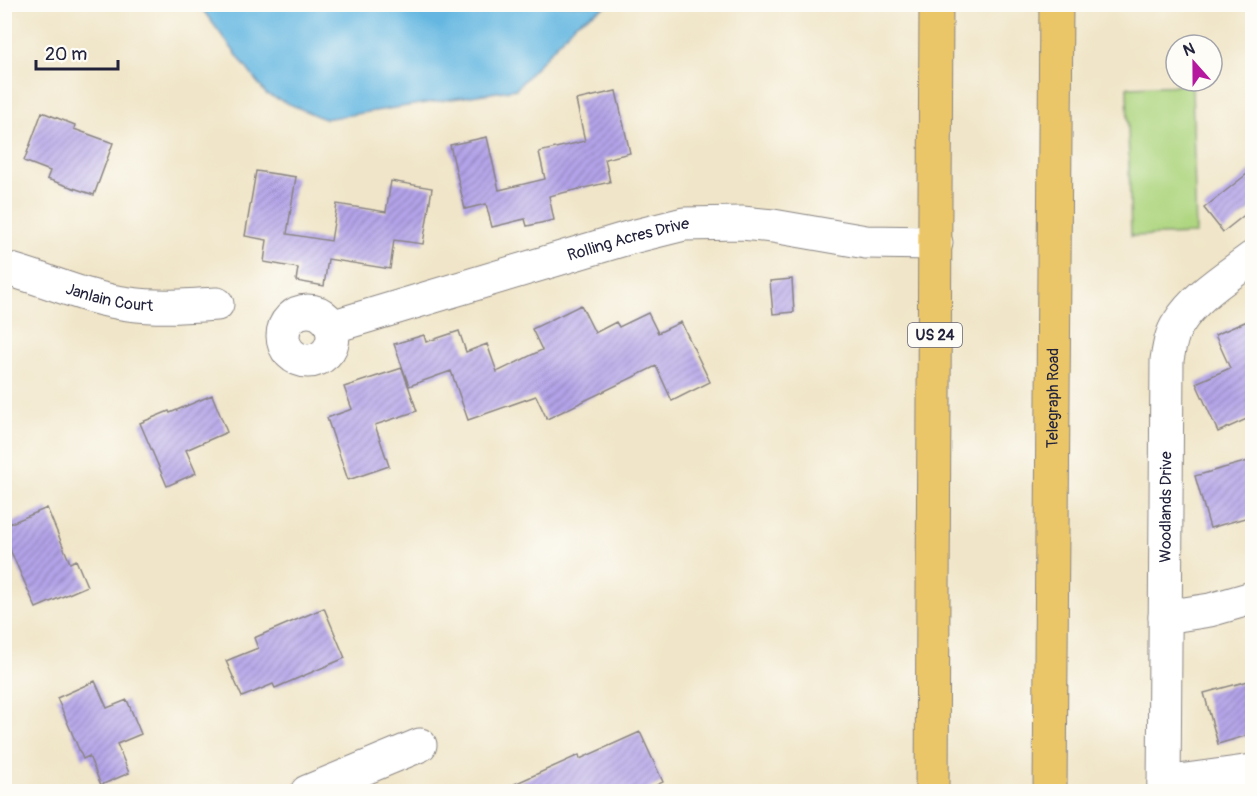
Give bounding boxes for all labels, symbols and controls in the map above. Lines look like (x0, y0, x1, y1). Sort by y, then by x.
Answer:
scale bar (36, 33, 118, 71)
north arrow (1164, 33, 1224, 93)
text: N (1180, 39, 1198, 61)
text: 20 m (45, 43, 87, 66)
street label: Rolling Acres Drive (565, 214, 689, 266)
street label: Janlain Court (63, 279, 154, 316)
road number: US 24 (908, 323, 962, 347)
street label: Telegraph Road (1043, 348, 1063, 448)
street label: Woodlands Drive (1156, 451, 1176, 563)

